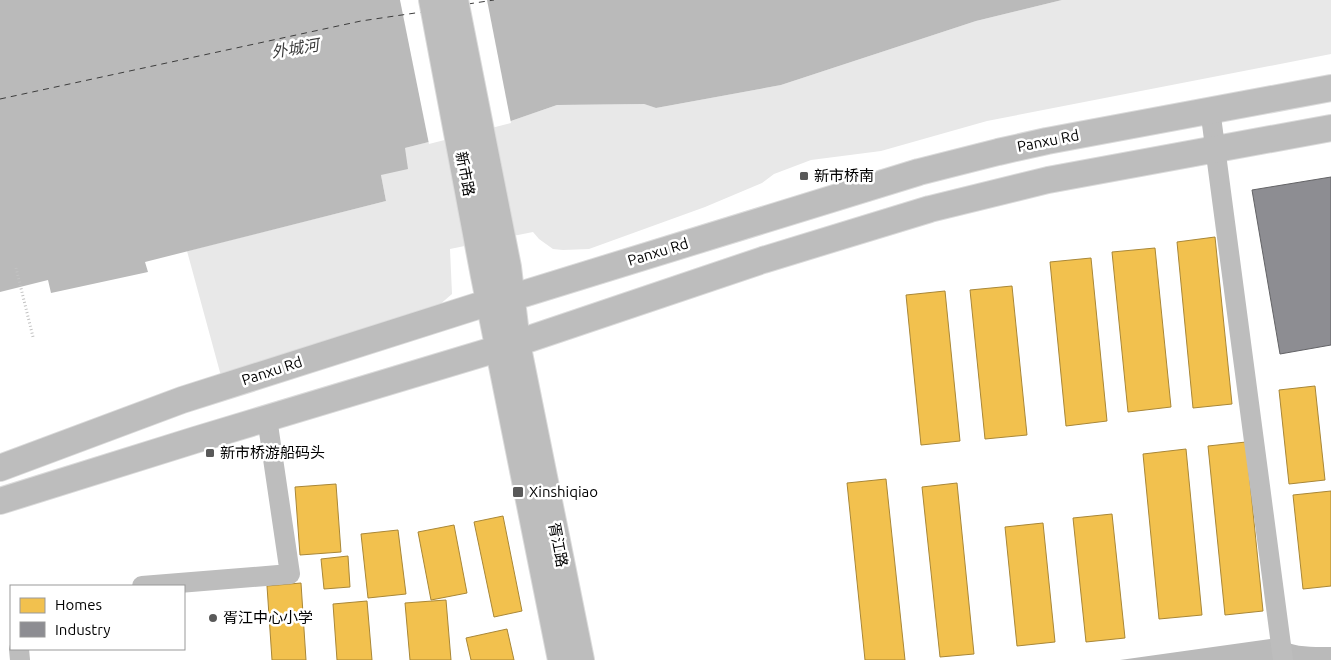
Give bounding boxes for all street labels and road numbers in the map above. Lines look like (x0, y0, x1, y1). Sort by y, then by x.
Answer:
street label: Panxu Rd (1015, 126, 1080, 155)
street label: 新市路 (453, 150, 478, 198)
street label: Panxu Rd (625, 234, 690, 269)
street label: Panxu Rd (239, 353, 304, 388)
street label: 胥江路 (546, 521, 571, 569)

